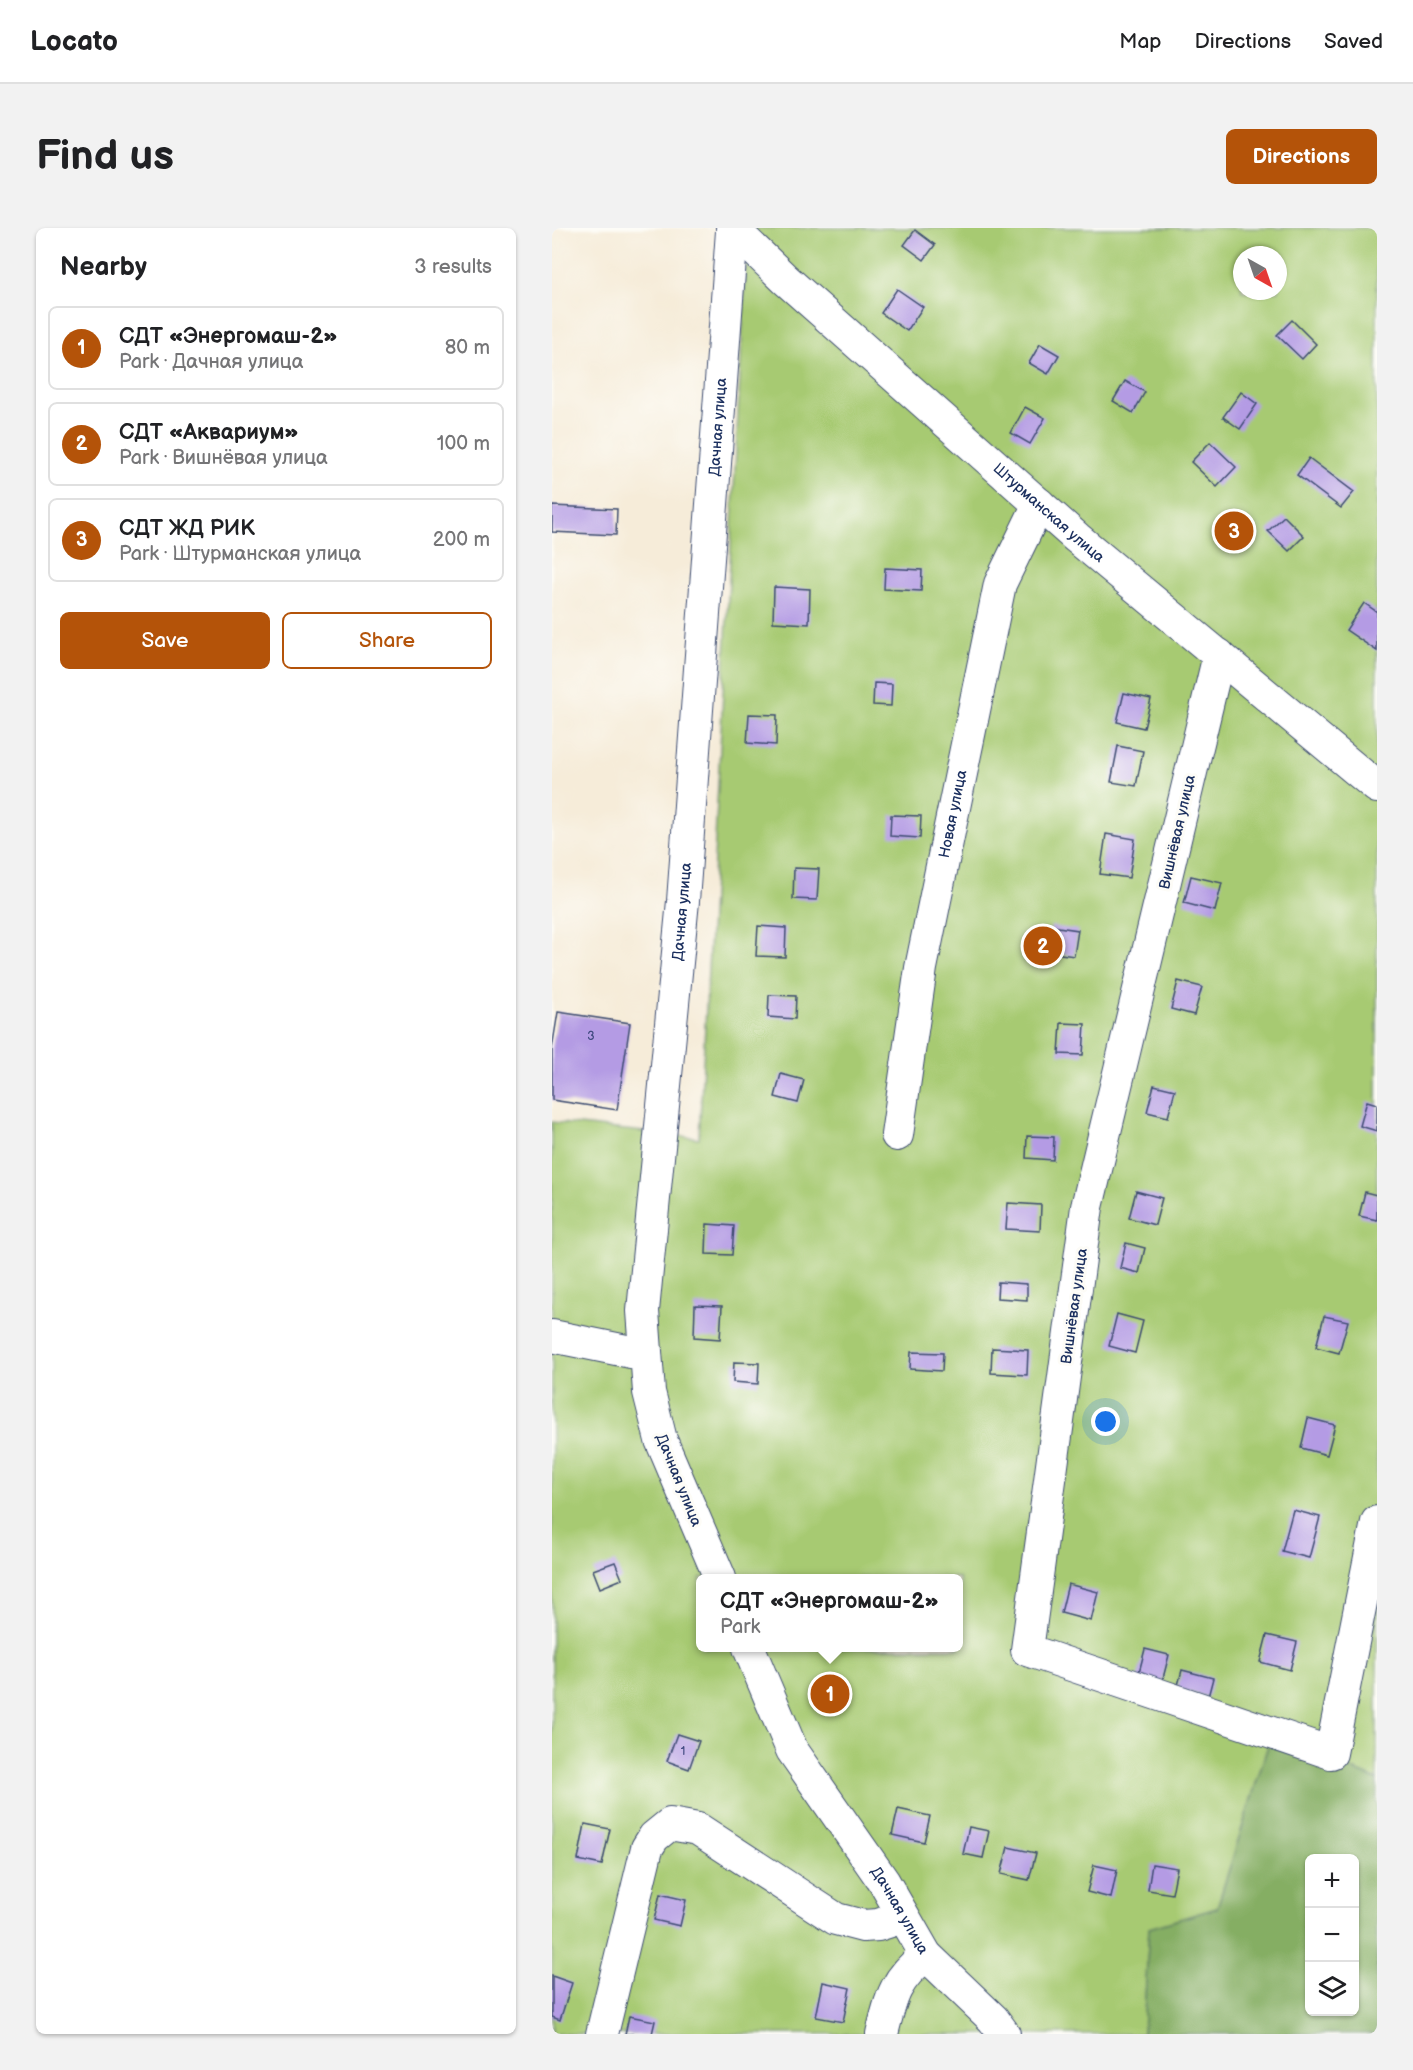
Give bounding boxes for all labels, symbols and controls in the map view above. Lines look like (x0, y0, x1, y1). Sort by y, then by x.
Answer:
text: Locato (30, 25, 118, 58)
text: Map (1119, 29, 1162, 54)
text: Directions (1195, 29, 1291, 54)
text: Saved (1324, 29, 1383, 54)
button: Directions (1226, 129, 1377, 184)
text: Find us (36, 131, 174, 182)
north arrow (1233, 246, 1287, 300)
text: Nearby (60, 252, 147, 283)
text: 3 results (414, 255, 492, 279)
text: СДТ «Энергомаш-2» (119, 323, 338, 350)
text: 1 (77, 336, 86, 360)
text: 80 m (445, 336, 490, 360)
text: Park · Дачная улица (119, 350, 303, 374)
street label: Дачная улица (705, 377, 731, 477)
text: СДТ «Аквариум» (119, 419, 299, 446)
text: 2 (76, 432, 87, 456)
text: 100 m (437, 432, 490, 456)
text: Park · Вишнёвая улица (119, 446, 328, 470)
street label: Штурманская улица (989, 459, 1108, 567)
pin: 3 (1214, 508, 1254, 554)
text: СДТ ЖД РИК (119, 515, 255, 542)
text: 3 (76, 528, 87, 552)
text: 200 m (433, 528, 490, 552)
text: Park · Штурманская улица (119, 542, 361, 566)
button: Save (60, 612, 270, 669)
button: Share (282, 612, 492, 669)
street label: Новая улица (935, 768, 972, 860)
street label: Вишнёвая улица (1155, 773, 1200, 891)
street label: Дачная улица (668, 862, 696, 962)
pin: 2 (1024, 924, 1062, 968)
house number: 3 (587, 1029, 595, 1044)
street label: Вишнёвая улица (1057, 1247, 1092, 1365)
your location (1091, 1407, 1120, 1436)
street label: Дачная улица (651, 1431, 706, 1530)
popup (696, 1574, 963, 1652)
text: СДТ «Энергомаш-2» (720, 1588, 939, 1615)
text: Park (720, 1615, 760, 1639)
pin: 1 (810, 1672, 850, 1716)
house number: 1 (681, 1744, 685, 1759)
map controls (1305, 1854, 1359, 2016)
button: + (1305, 1854, 1359, 1908)
street label: Дачная улица (866, 1863, 933, 1958)
button: − (1305, 1908, 1359, 1962)
button: layers (1305, 1962, 1359, 2016)

